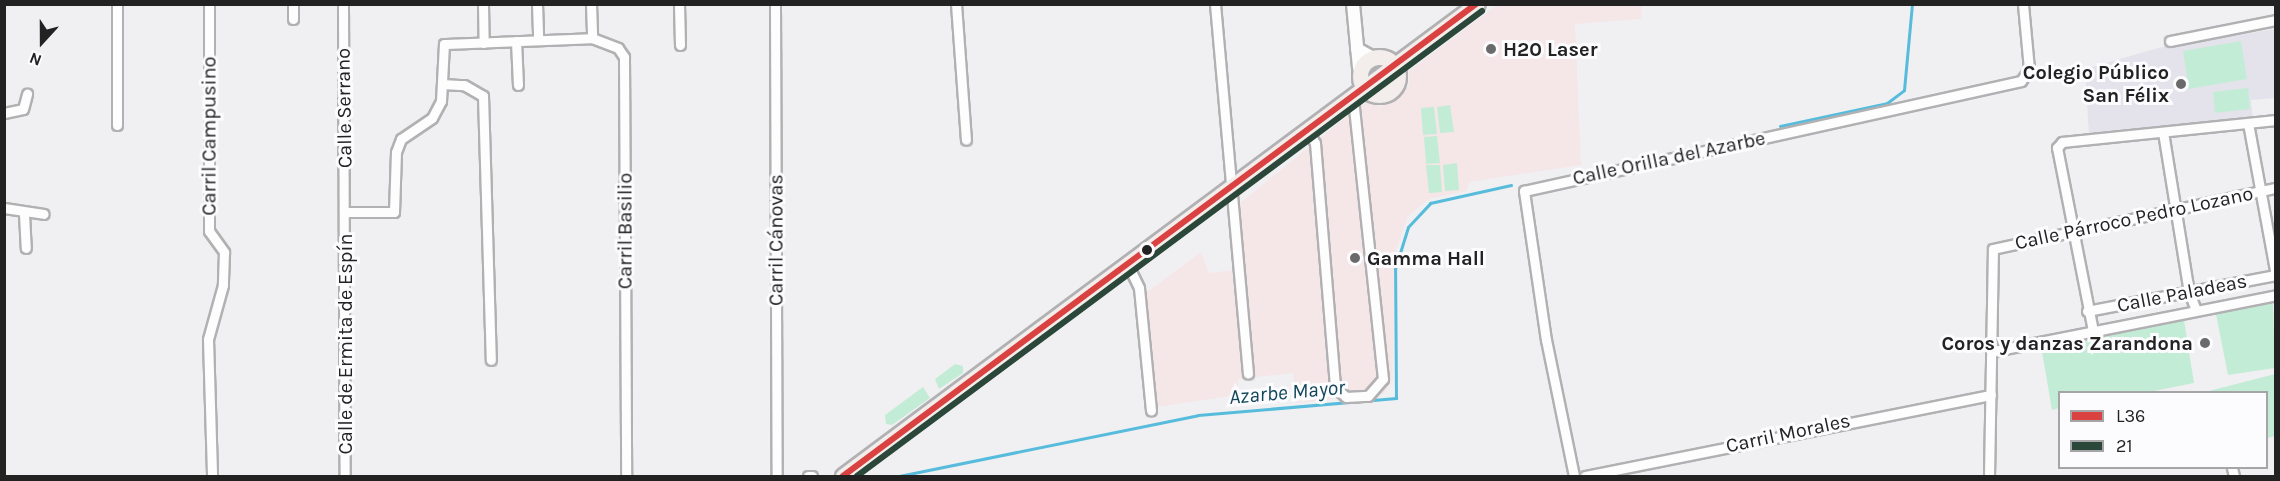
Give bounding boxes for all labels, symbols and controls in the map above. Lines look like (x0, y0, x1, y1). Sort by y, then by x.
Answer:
north arrow (12, 12, 72, 72)
place label: H20 Laser (1503, 37, 1597, 61)
marker: H20 Laser (1484, 42, 1498, 56)
text: N (27, 48, 44, 70)
street label: Calle Serrano (331, 48, 357, 168)
street label: Carril Campusino (197, 56, 221, 216)
place label: Colegio Público San Félix (2023, 60, 2169, 107)
marker: Colegio Público San Félix (2174, 77, 2188, 91)
street label: Calle Orilla del Azarbe (1570, 126, 1768, 190)
street label: Carril Basilio (613, 173, 637, 289)
street label: Carril Cánovas (764, 174, 788, 306)
street label: Calle Párroco Pedro Lozano (2013, 181, 2255, 255)
street label: Calle de Ermita de Espín (333, 233, 357, 455)
unlabelled marker (1141, 244, 1153, 256)
place label: Gamma Hall (1367, 246, 1485, 270)
marker: Gamma Hall (1348, 251, 1362, 265)
street label: Calle Paladeas (2115, 269, 2249, 317)
place label: Coros y danzas Zarandona (1941, 331, 2193, 355)
marker: Coros y danzas Zarandona (2198, 336, 2212, 350)
water label: Azarbe Mayor (1228, 374, 1346, 410)
legend (2058, 391, 2268, 469)
text: L36 (2116, 405, 2145, 427)
street label: Carril Morales (1724, 408, 1852, 458)
text: 21 (2116, 435, 2132, 457)

